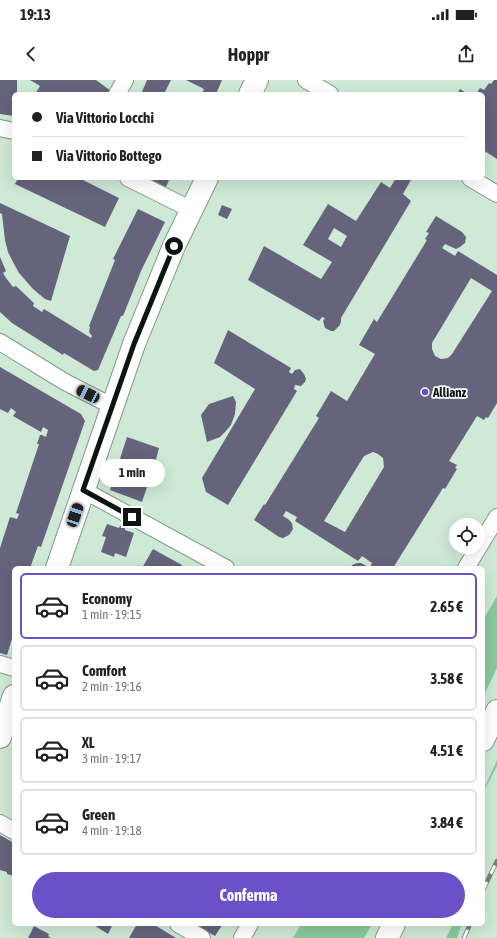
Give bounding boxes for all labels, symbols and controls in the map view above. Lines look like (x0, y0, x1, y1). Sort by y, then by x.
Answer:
text: 19:13 (20, 6, 51, 23)
icon: back (20, 43, 42, 65)
icon: share (455, 43, 477, 65)
text: Hoppr (228, 44, 269, 65)
text: Via Vittorio Locchi (56, 109, 154, 126)
text: Via Vittorio Bottego (56, 147, 162, 164)
route start (165, 237, 183, 255)
car (75, 383, 101, 405)
place label: Allianz (432, 385, 467, 400)
marker: Allianz (420, 387, 430, 397)
callout: 1 min (99, 459, 165, 487)
text: 1 min (119, 465, 145, 480)
car (65, 502, 85, 528)
route end (123, 508, 141, 526)
map controls (449, 518, 485, 554)
button: locate (449, 518, 485, 554)
icon: car (34, 588, 70, 624)
text: Economy (82, 590, 132, 607)
text: 2.65 € (430, 598, 463, 615)
text: 1 min · 19:15 (82, 607, 142, 622)
icon: car (34, 660, 70, 696)
text: Comfort (82, 662, 126, 679)
text: 3.58 € (430, 670, 463, 687)
text: 2 min · 19:16 (82, 679, 142, 694)
icon: car (34, 732, 70, 768)
text: XL (82, 734, 95, 751)
text: 4.51 € (430, 742, 463, 759)
text: 3 min · 19:17 (82, 751, 142, 766)
icon: car (34, 804, 70, 840)
text: Green (82, 806, 115, 823)
text: 3.84 € (430, 814, 463, 831)
text: 4 min · 19:18 (82, 823, 142, 838)
button: Conferma (32, 872, 465, 918)

